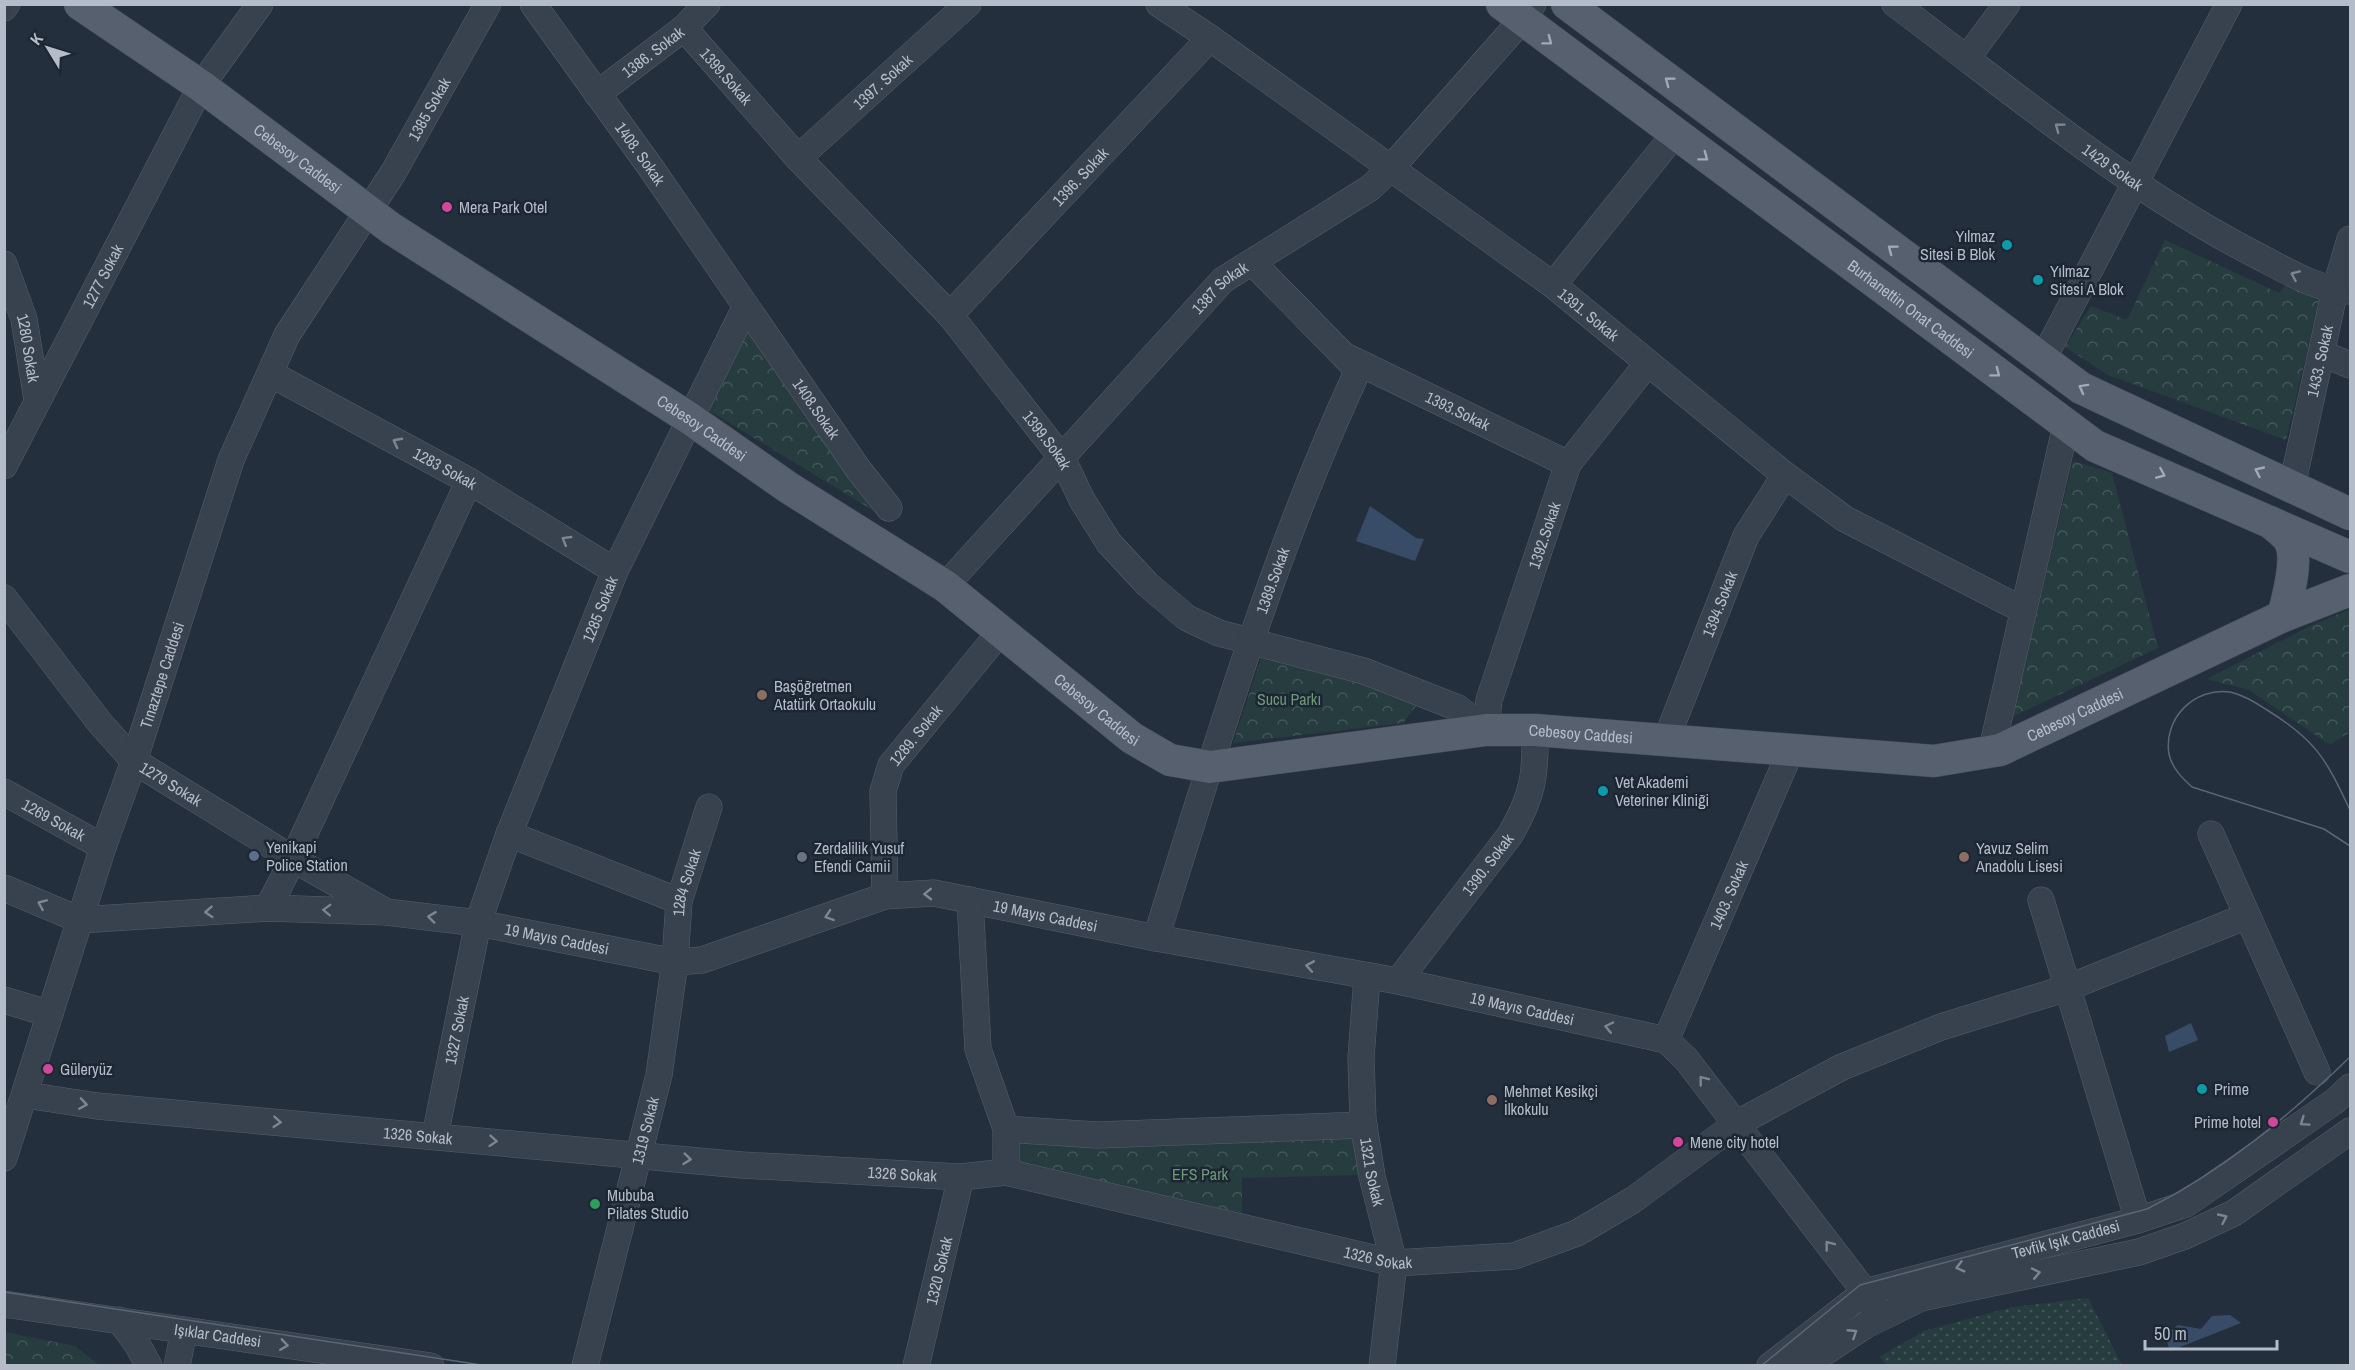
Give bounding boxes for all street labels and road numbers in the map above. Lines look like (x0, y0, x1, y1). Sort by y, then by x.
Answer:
street label: 1386. Sokak (617, 21, 689, 83)
street label: 1399.Sokak (695, 43, 758, 110)
street label: 1397. Sokak (848, 49, 917, 114)
street label: 1385 Sokak (402, 73, 456, 145)
street label: 1408. Sokak (610, 117, 671, 190)
street label: Cebesoy Caddesi (249, 118, 346, 198)
street label: 1429 Sokak (2078, 138, 2148, 196)
street label: 1396. Sokak (1047, 142, 1113, 211)
street label: 1277 Sokak (77, 240, 128, 312)
street label: Burhanettin Onat Caddesi (1843, 254, 1979, 363)
street label: 1387 Sokak (1187, 256, 1252, 319)
street label: 1391. Sokak (1553, 283, 1624, 346)
street label: 1280 Sokak (12, 310, 45, 385)
street label: 1433. Sokak (2301, 323, 2338, 399)
street label: 1408.Sokak (788, 374, 845, 444)
street label: 1393.Sokak (1422, 386, 1494, 436)
street label: Cebesoy Caddesi (653, 389, 751, 466)
street label: 1399.Sokak (1018, 406, 1077, 474)
street label: 1283 Sokak (409, 442, 482, 495)
street label: 1392.Sokak (1523, 498, 1566, 572)
street label: 1389.Sokak (1250, 544, 1295, 617)
street label: 1394.Sokak (1696, 567, 1742, 640)
street label: 1285 Sokak (576, 572, 623, 645)
street label: Tınaztepe Caddesi (134, 619, 189, 731)
street label: Cebesoy Caddesi (1050, 668, 1144, 751)
street label: Cebesoy Caddesi (2023, 682, 2127, 747)
street label: 1289. Sokak (884, 700, 948, 770)
street label: Cebesoy Caddesi (1529, 719, 1634, 749)
street label: 1279 Sokak (136, 756, 207, 812)
street label: 1269 Sokak (18, 793, 90, 846)
street label: 1390. Sokak (1457, 828, 1519, 900)
street label: 1284 Sokak (667, 846, 706, 917)
street label: 1403. Sokak (1704, 857, 1753, 933)
street label: 19 Mayıs Caddesi (991, 894, 1099, 937)
street label: 19 Mayıs Caddesi (503, 918, 611, 960)
street label: 19 Mayıs Caddesi (1468, 986, 1576, 1030)
street label: 1327 Sokak (439, 994, 474, 1066)
street label: 1319 Sokak (626, 1094, 664, 1167)
street label: 1326 Sokak (382, 1121, 454, 1149)
street label: 1321 Sokak (1355, 1136, 1390, 1209)
street label: 1326 Sokak (867, 1161, 938, 1187)
street label: Tevfik Işık Caddesi (2009, 1214, 2122, 1264)
street label: 1320 Sokak (920, 1234, 958, 1307)
street label: 1326 Sokak (1342, 1241, 1413, 1274)
street label: Işıklar Caddesi (173, 1318, 263, 1352)

